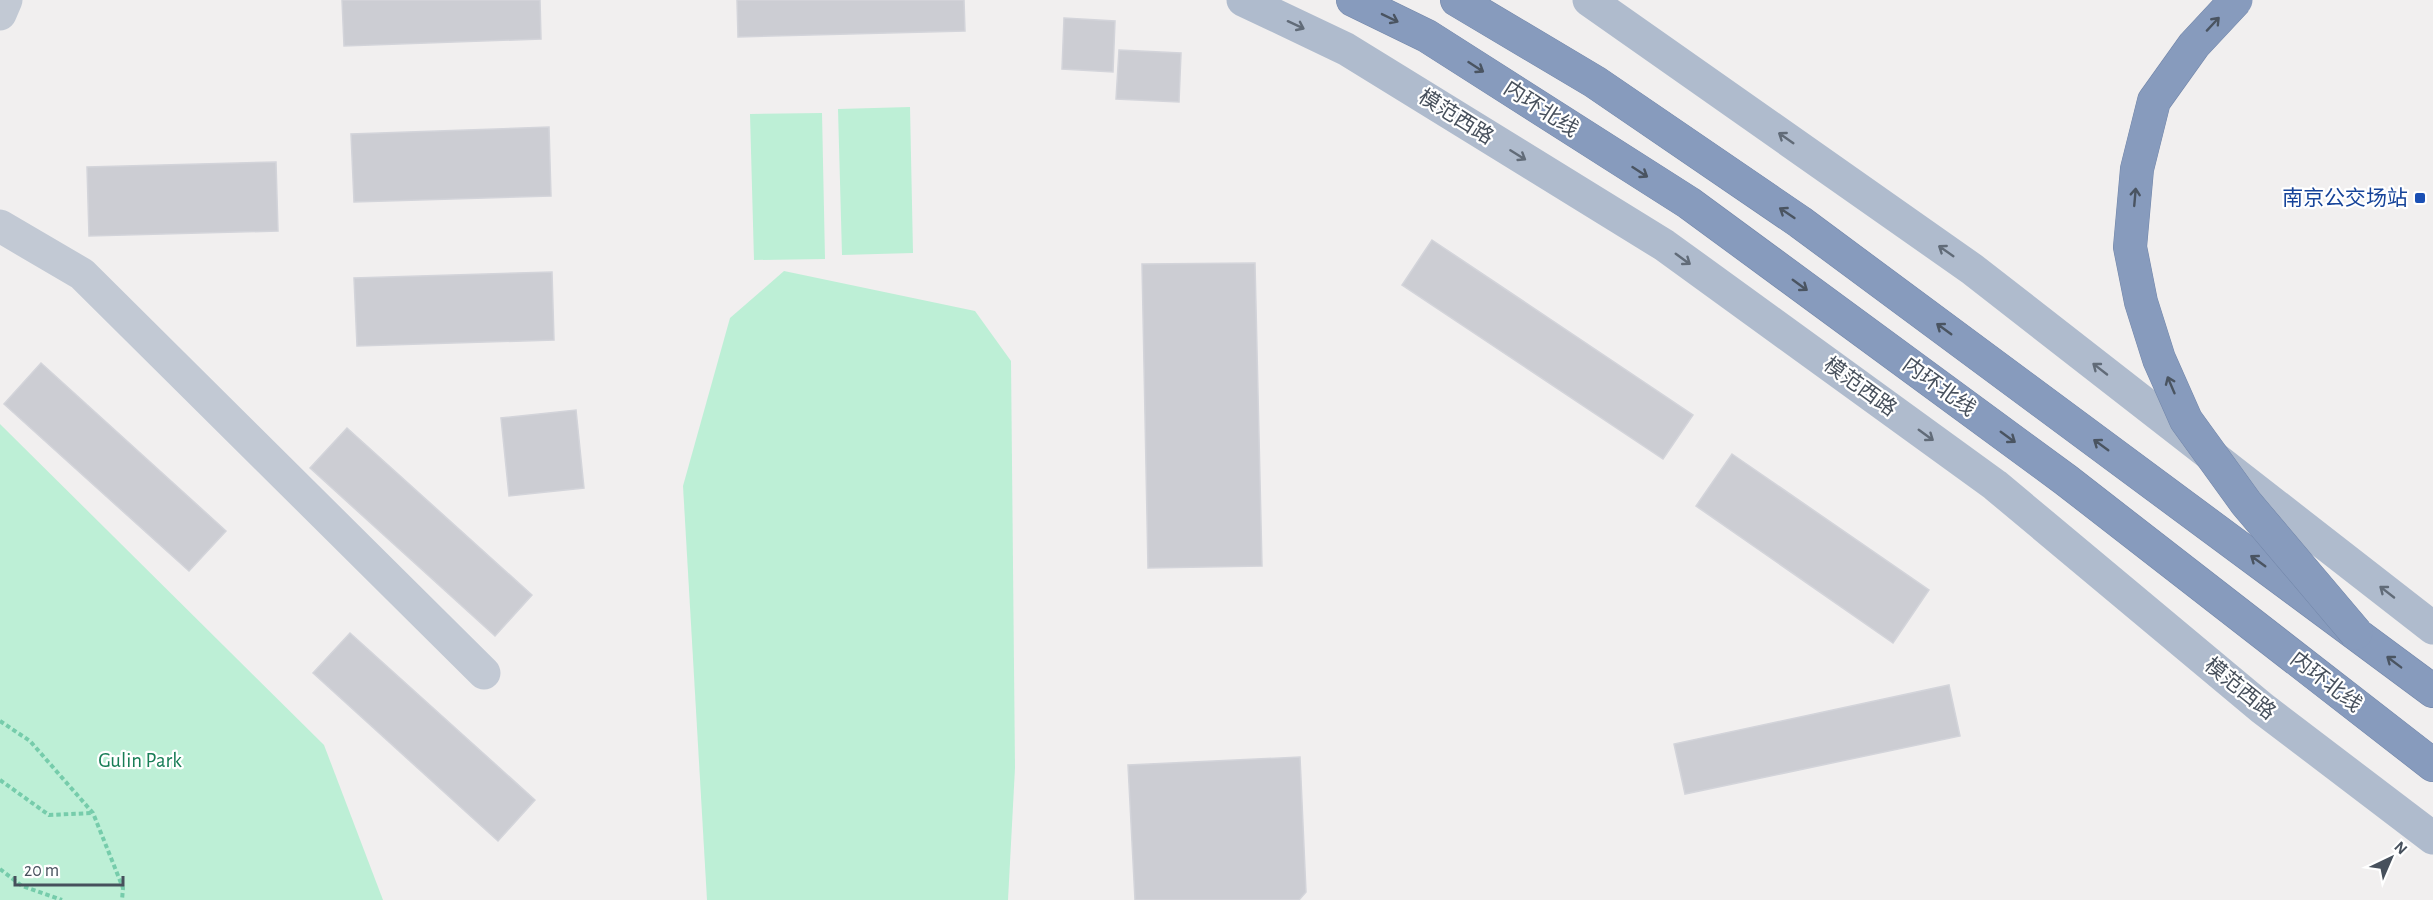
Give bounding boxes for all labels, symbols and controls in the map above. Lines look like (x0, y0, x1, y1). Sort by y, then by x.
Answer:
one-way arrow (1380, 12, 1398, 24)
one-way arrow (2206, 17, 2220, 32)
one-way arrow (1286, 20, 1304, 32)
one-way arrow (1467, 62, 1484, 74)
street label: 内环北线 (1500, 76, 1582, 141)
street label: 模范西路 (1415, 85, 1498, 148)
one-way arrow (1779, 132, 1795, 144)
one-way arrow (1509, 150, 1526, 162)
one-way arrow (1631, 167, 1648, 179)
one-way arrow (2130, 187, 2141, 207)
place label: 南京公交场站 (2282, 187, 2408, 209)
marker: 南京公交场站 (2413, 191, 2427, 205)
one-way arrow (1779, 207, 1796, 220)
one-way arrow (1938, 244, 1954, 257)
one-way arrow (1675, 253, 1691, 265)
one-way arrow (1791, 278, 1807, 291)
one-way arrow (1937, 323, 1953, 335)
street label: 模范西路 (1820, 353, 1901, 420)
street label: 内环北线 (1899, 353, 1980, 420)
one-way arrow (2093, 363, 2109, 376)
one-way arrow (2165, 377, 2176, 395)
one-way arrow (1917, 429, 1933, 441)
one-way arrow (1999, 431, 2015, 443)
one-way arrow (2094, 439, 2110, 451)
one-way arrow (2250, 555, 2266, 568)
one-way arrow (2379, 586, 2395, 599)
street label: 内环北线 (2286, 647, 2366, 716)
street label: 模范西路 (2201, 654, 2280, 724)
one-way arrow (2387, 656, 2403, 668)
park label: Gulin Park (98, 750, 182, 771)
north arrow (2361, 828, 2421, 888)
text: N (2391, 838, 2410, 858)
scale bar (15, 849, 123, 887)
text: 20 m (24, 862, 59, 880)

